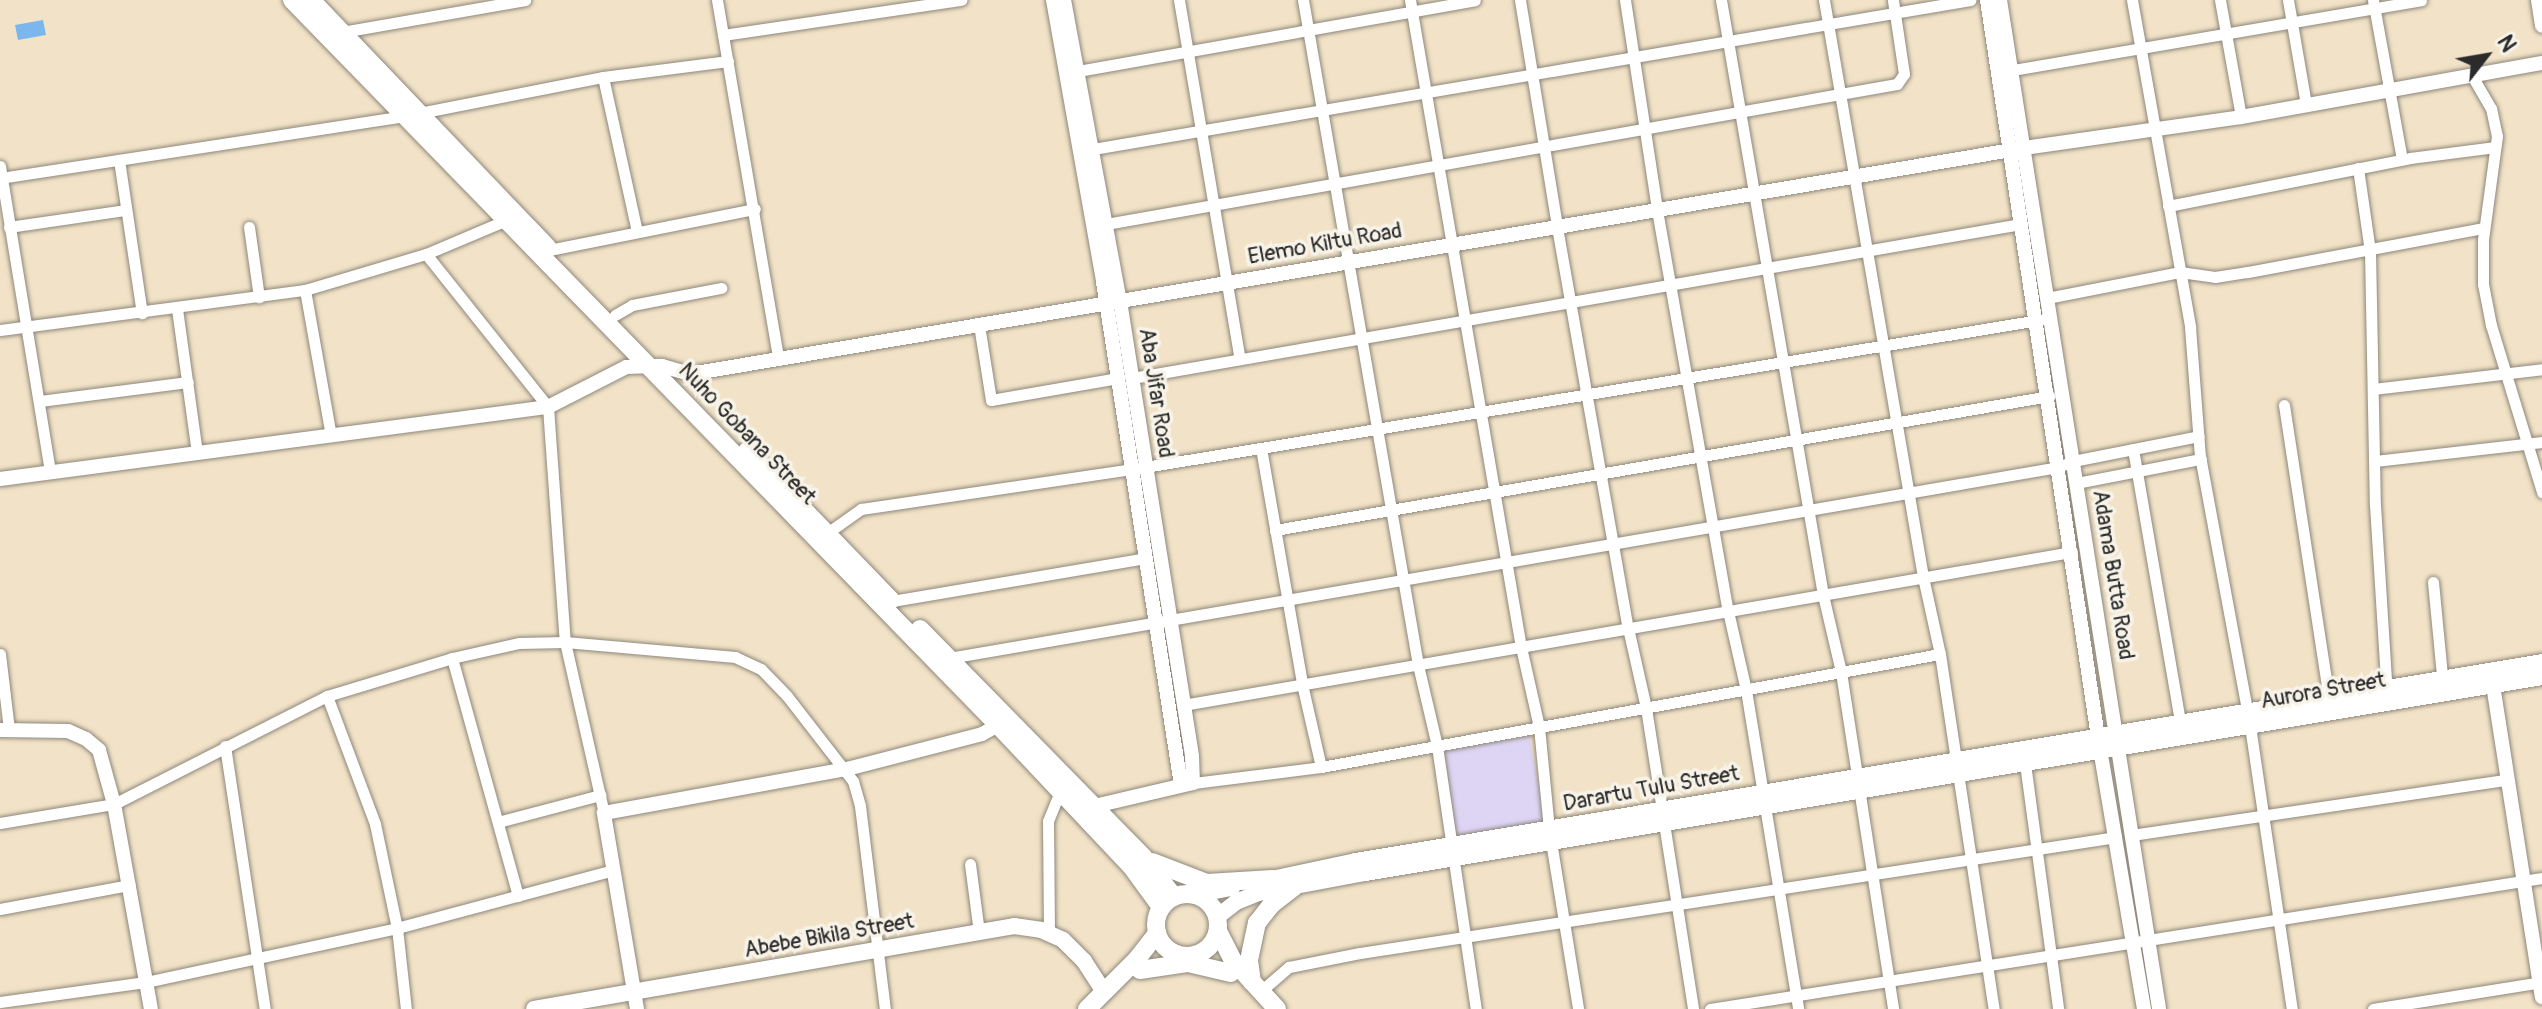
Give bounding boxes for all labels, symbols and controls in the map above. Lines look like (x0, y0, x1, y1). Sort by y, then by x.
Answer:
north arrow (2446, 16, 2526, 96)
text: N (2491, 30, 2522, 57)
street label: Elemo Kiltu Road (1246, 217, 1404, 271)
street label: Aba Jifar Road (1133, 326, 1179, 460)
street label: Nuho Gobana Street (673, 358, 821, 510)
street label: Adama Butta Road (2087, 488, 2139, 662)
street label: Aurora Street (2259, 667, 2387, 715)
street label: Darartu Tulu Street (1561, 761, 1741, 817)
street label: Abebe Bikila Street (742, 908, 916, 964)

